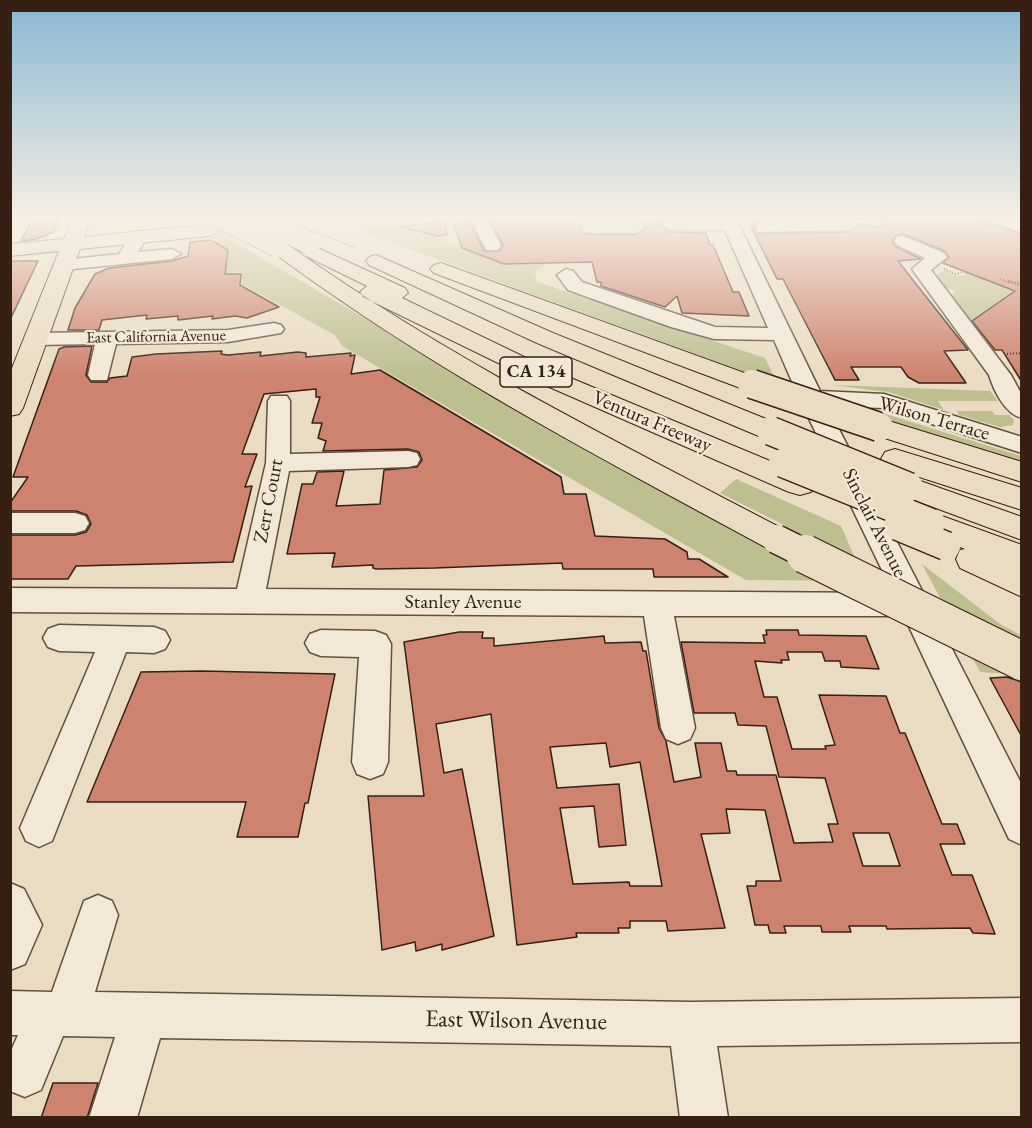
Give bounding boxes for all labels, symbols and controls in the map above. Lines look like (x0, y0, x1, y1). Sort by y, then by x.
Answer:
street label: East California Avenue (86, 326, 226, 348)
road number: CA 134 (500, 357, 572, 387)
street label: Ventura Freeway (589, 386, 715, 458)
street label: Wilson Terrace (876, 392, 992, 446)
street label: Zerr Court (249, 457, 289, 545)
street label: Sinclair Avenue (836, 465, 912, 581)
street label: Stanley Avenue (405, 591, 521, 615)
street label: East Wilson Avenue (425, 1005, 607, 1037)

